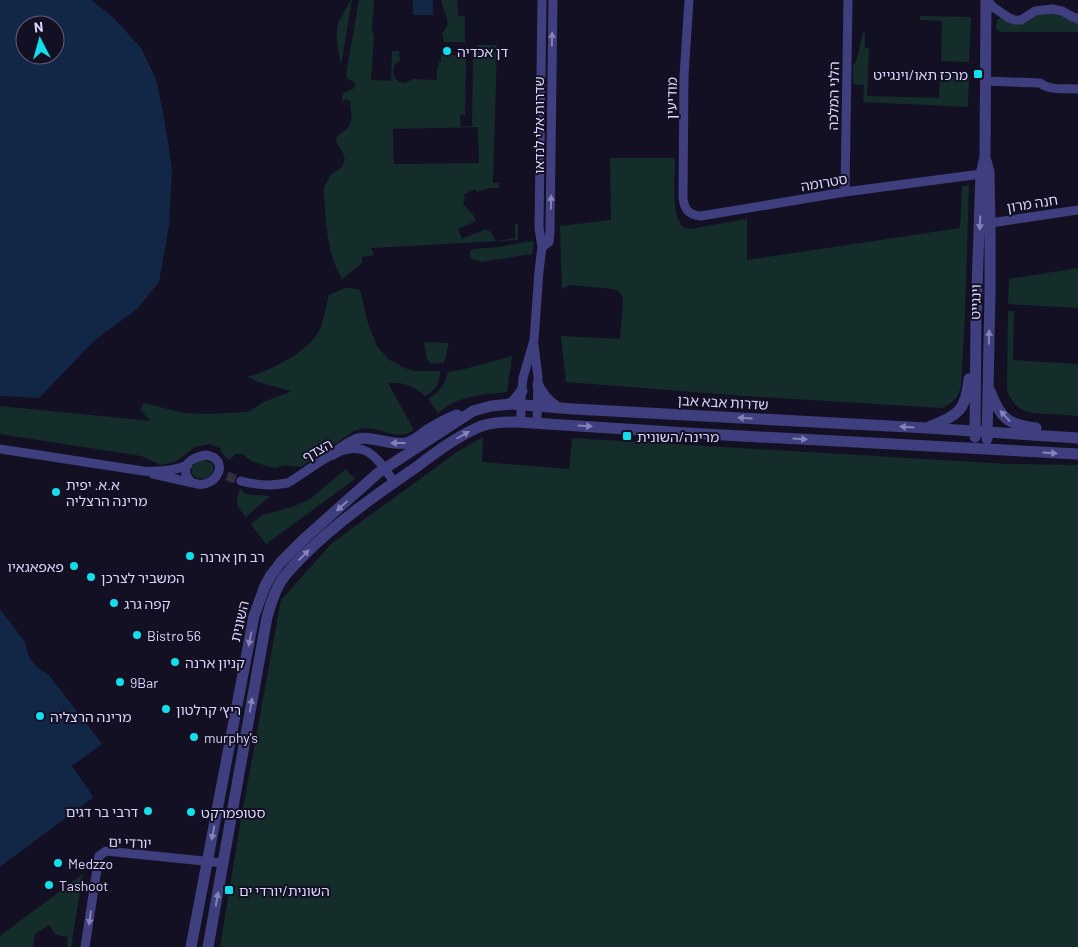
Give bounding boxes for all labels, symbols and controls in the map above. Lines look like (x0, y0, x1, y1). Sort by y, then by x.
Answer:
north arrow (15, 15, 65, 65)
text: N (33, 18, 44, 36)
one-way arrow (548, 31, 556, 47)
place label: דן אכדיה (457, 43, 509, 60)
marker: דן אכדיה (441, 45, 453, 57)
street label: הלני המלכה (824, 61, 842, 131)
place label: מרכז תאו/וינגייט (873, 66, 968, 83)
marker: מרכז תאו/וינגייט (972, 68, 984, 80)
street label: שדרות אלי לנדאו (530, 76, 547, 174)
street label: מודיעין (662, 77, 680, 119)
street label: סטרומה (799, 170, 849, 194)
street label: חנה מרון (1005, 191, 1059, 215)
one-way arrow (547, 193, 555, 209)
one-way arrow (975, 215, 983, 231)
street label: וינגייט (966, 284, 984, 320)
one-way arrow (985, 328, 993, 344)
street label: שדרות אבא אבן (677, 391, 769, 413)
one-way arrow (999, 410, 1011, 422)
one-way arrow (737, 414, 753, 422)
one-way arrow (899, 422, 915, 430)
one-way arrow (578, 423, 594, 431)
place label: מרינה/השונית (637, 428, 719, 445)
marker: מרינה/השונית (621, 430, 633, 442)
one-way arrow (457, 431, 470, 440)
street label: הצדף (299, 435, 335, 465)
one-way arrow (792, 436, 808, 444)
one-way arrow (389, 438, 405, 446)
one-way arrow (1042, 449, 1058, 457)
place label: א.א. יפית מרינה הרצליה (66, 476, 147, 509)
marker: א.א. יפית מרינה הרצליה (50, 486, 62, 498)
one-way arrow (335, 500, 348, 511)
place label: רב חן ארנה (200, 548, 265, 565)
one-way arrow (298, 549, 310, 561)
marker: רב חן ארנה (184, 550, 196, 562)
place label: פאפאגאיו (8, 558, 64, 575)
marker: פאפאגאיו (68, 560, 80, 572)
place label: המשביר לצרכן (101, 569, 185, 586)
marker: המשביר לצרכן (85, 571, 97, 583)
place label: קפה גרג (124, 595, 171, 612)
marker: קפה גרג (108, 597, 120, 609)
street label: השונית (226, 599, 252, 643)
place label: Bistro 56 (147, 627, 201, 644)
marker: Bistro 56 (131, 629, 143, 641)
one-way arrow (246, 632, 254, 647)
place label: קניון ארנה (185, 654, 245, 671)
marker: קניון ארנה (169, 656, 181, 668)
place label: 9Bar (130, 674, 158, 691)
marker: 9Bar (114, 676, 126, 688)
one-way arrow (248, 696, 256, 712)
place label: ריץ׳ קרלטון (176, 701, 241, 718)
marker: ריץ׳ קרלטון (160, 703, 172, 715)
place label: מרינה הרצליה (50, 708, 131, 725)
marker: מרינה הרצליה (34, 710, 46, 722)
place label: murphy's (204, 729, 258, 746)
marker: murphy's (188, 731, 200, 743)
place label: דרבי בר דגים (66, 803, 138, 820)
place label: סטופמרקט (201, 804, 265, 821)
marker: דרבי בר דגים (142, 805, 154, 817)
marker: סטופמרקט (185, 806, 197, 818)
one-way arrow (208, 826, 216, 842)
street label: יורדי ים (108, 833, 152, 851)
place label: Medzzo (68, 855, 113, 872)
marker: Medzzo (52, 857, 64, 869)
place label: Tashoot (59, 877, 108, 894)
marker: Tashoot (43, 879, 55, 891)
place label: השונית/יורדי ים (239, 882, 330, 899)
marker: השונית/יורדי ים (223, 884, 235, 896)
one-way arrow (213, 891, 221, 907)
one-way arrow (85, 910, 93, 926)

